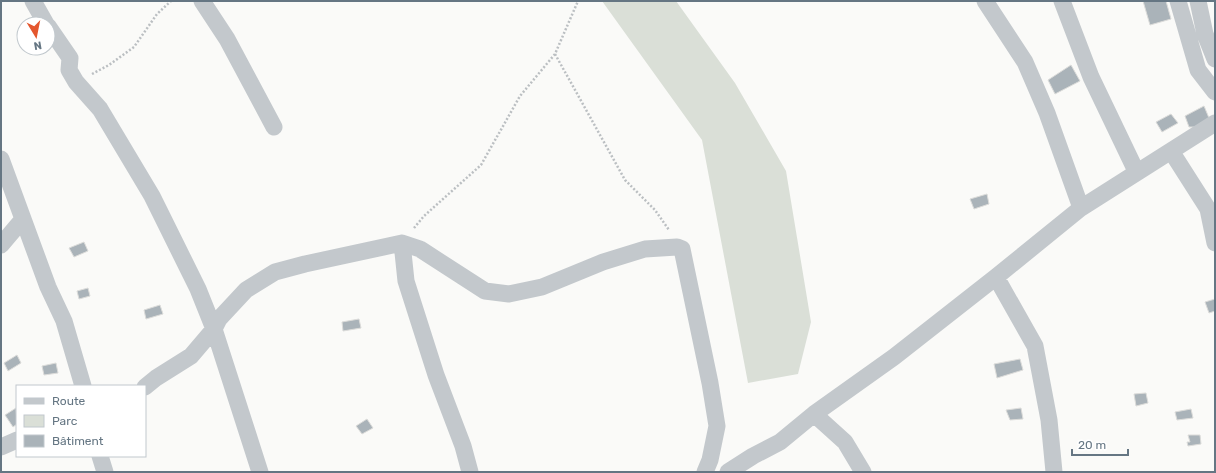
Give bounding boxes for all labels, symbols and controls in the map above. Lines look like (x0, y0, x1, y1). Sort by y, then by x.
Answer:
north arrow (16, 16, 56, 56)
text: N (33, 38, 43, 52)
legend (16, 385, 146, 457)
text: Route (52, 394, 86, 408)
text: Parc (52, 414, 78, 428)
scale bar (1072, 431, 1128, 457)
text: Bâtiment (52, 434, 104, 448)
text: 20 m (1078, 438, 1106, 452)

